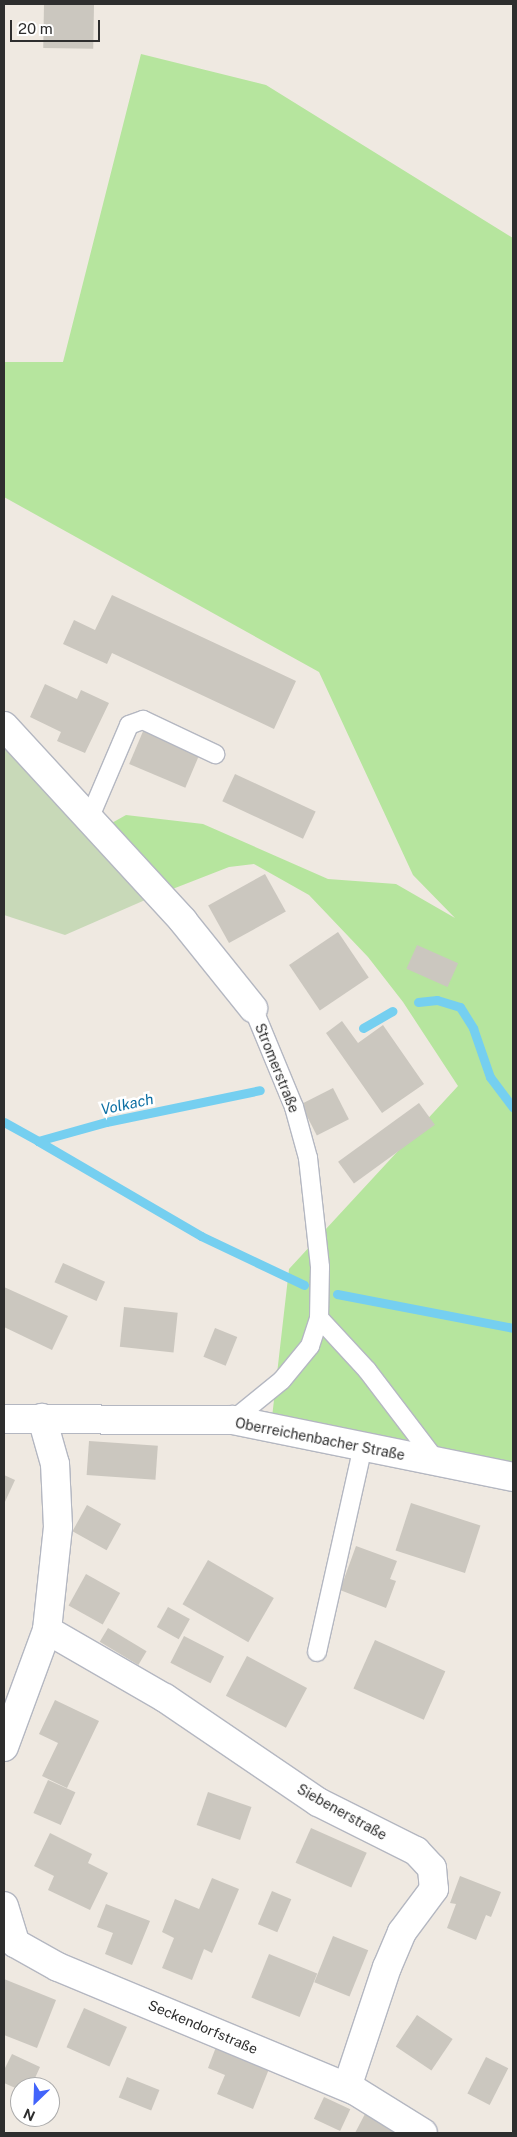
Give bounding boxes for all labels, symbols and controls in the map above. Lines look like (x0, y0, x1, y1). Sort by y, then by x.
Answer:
scale bar (12, 10, 102, 42)
text: 20 m (18, 20, 53, 37)
street label: Stromerstraße (251, 1021, 303, 1115)
water label: Volkach (99, 1090, 155, 1118)
street label: Oberreichenbacher Straße (234, 1414, 406, 1464)
street label: Siebenerstraße (294, 1780, 390, 1844)
street label: Seckendorfstraße (146, 1996, 260, 2058)
north arrow (10, 2077, 60, 2127)
text: N (21, 2105, 38, 2124)

